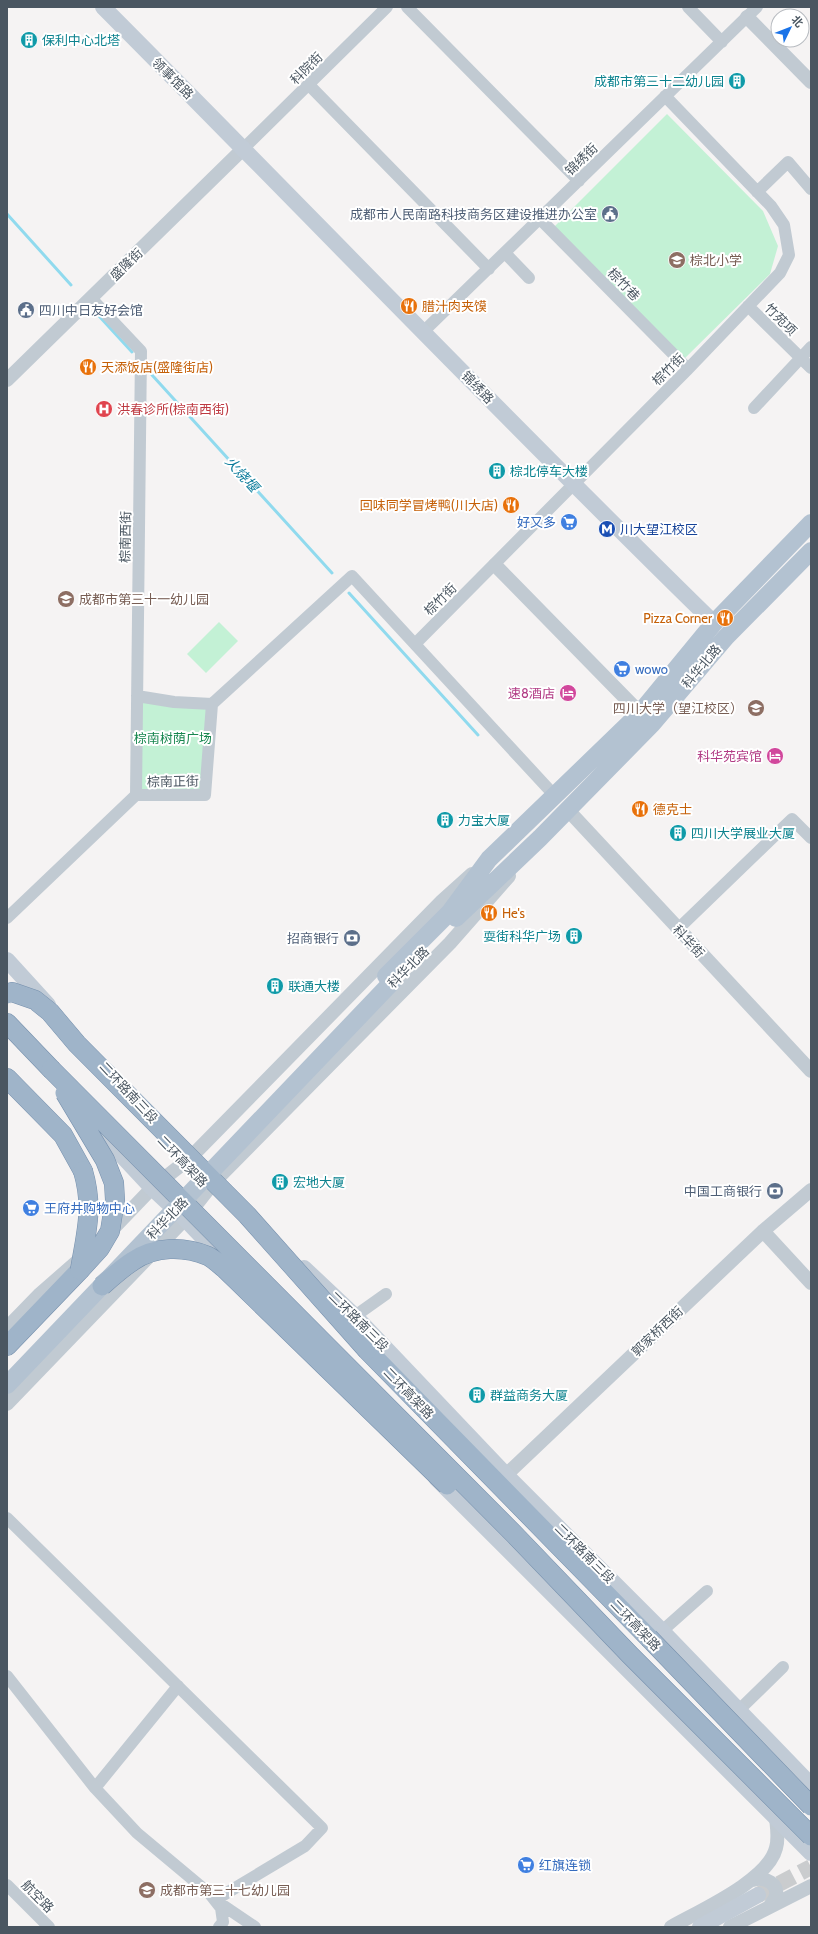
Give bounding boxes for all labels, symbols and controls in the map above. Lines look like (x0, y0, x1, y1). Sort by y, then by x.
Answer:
north arrow (770, 8, 810, 48)
text: 北 (788, 12, 806, 30)
building icon: 保利中心北塔 (19, 30, 39, 50)
place label: 保利中心北塔 (42, 32, 120, 48)
street label: 科院街 (287, 49, 325, 87)
street label: 领事馆路 (149, 54, 197, 102)
building icon: 成都市第三十二幼儿园 (727, 71, 747, 91)
place label: 成都市第三十二幼儿园 (594, 73, 724, 89)
street label: 锦绣街 (561, 140, 601, 178)
public building icon: 成都市人民南路科技商务区建设推进办公室 (600, 204, 620, 224)
place label: 成都市人民南路科技商务区建设推进办公室 (350, 206, 597, 222)
street label: 盛隆街 (106, 245, 146, 283)
school or university icon: 棕北小学 (667, 250, 687, 270)
place label: 棕北小学 (690, 252, 742, 268)
street label: 棕竹巷 (605, 264, 643, 304)
restaurant icon: 腊汁肉夹馍 (399, 296, 419, 316)
place label: 腊汁肉夹馍 (422, 298, 487, 314)
public building icon: 四川中日友好会馆 (16, 300, 36, 320)
street label: 竹苑项 (762, 300, 800, 338)
place label: 四川中日友好会馆 (39, 302, 143, 318)
street label: 棕竹街 (649, 350, 687, 388)
restaurant icon: 天添饭店(盛隆街店) (78, 357, 98, 377)
place label: 天添饭店(盛隆街店) (101, 359, 213, 375)
street label: 锦绣路 (459, 367, 497, 407)
hospital icon: 洪春诊所(棕南西街) (94, 399, 114, 419)
place label: 洪春诊所(棕南西街) (117, 401, 229, 417)
water label: 火烧堰 (221, 452, 264, 497)
building icon: 棕北停车大楼 (487, 461, 507, 481)
place label: 棕北停车大楼 (510, 463, 588, 479)
restaurant icon: 回味同学冒烤鸭(川大店) (501, 495, 521, 515)
place label: 回味同学冒烤鸭(川大店) (360, 497, 498, 513)
street label: 棕南西街 (117, 511, 133, 563)
supermarket icon: 好又多 (559, 512, 579, 532)
place label: 好又多 (517, 514, 556, 530)
metro station icon: 川大望江校区 (597, 519, 617, 539)
place label: 川大望江校区 (620, 521, 698, 537)
street label: 棕竹街 (421, 580, 459, 618)
school or university icon: 成都市第三十一幼儿园 (56, 589, 76, 609)
place label: 成都市第三十一幼儿园 (79, 591, 209, 607)
restaurant icon: Pizza Corner (715, 608, 735, 628)
place label: Pizza Corner (643, 610, 713, 626)
street label: 科华北路 (678, 641, 724, 691)
supermarket icon: wowo (612, 659, 632, 679)
place label: wowo (635, 661, 668, 677)
hotel icon: 速8酒店 (558, 683, 578, 703)
place label: 速8酒店 (508, 685, 555, 701)
school or university icon: 四川大学（望江校区） (746, 698, 766, 718)
place label: 四川大学（望江校区） (613, 700, 743, 716)
park label: 棕南树荫广场 (134, 730, 212, 746)
hotel icon: 科华苑宾馆 (765, 746, 785, 766)
place label: 科华苑宾馆 (697, 748, 762, 764)
street label: 棕南正街 (147, 773, 199, 789)
restaurant icon: 德克士 (630, 799, 650, 819)
place label: 德克士 (653, 801, 692, 817)
building icon: 力宝大厦 (435, 810, 455, 830)
place label: 力宝大厦 (458, 812, 510, 828)
building icon: 四川大学展业大厦 (668, 823, 688, 843)
place label: 四川大学展业大厦 (691, 825, 795, 841)
restaurant icon: He's (479, 903, 499, 923)
place label: He's (502, 905, 526, 921)
street label: 科华街 (670, 921, 708, 961)
building icon: 耍街科华广场 (564, 926, 584, 946)
bank icon: 招商银行 (342, 928, 362, 948)
place label: 耍街科华广场 (483, 928, 561, 944)
place label: 招商银行 (287, 930, 339, 946)
street label: 科华北路 (384, 943, 432, 991)
building icon: 联通大楼 (265, 976, 285, 996)
place label: 联通大楼 (288, 978, 340, 994)
street label: 二环路南三段 (97, 1058, 161, 1126)
street label: 二环高架路 (155, 1132, 211, 1190)
building icon: 宏地大厦 (270, 1172, 290, 1192)
place label: 宏地大厦 (293, 1174, 345, 1190)
bank icon: 中国工商银行 (765, 1181, 785, 1201)
place label: 中国工商银行 (684, 1183, 762, 1199)
street label: 科华北路 (143, 1194, 191, 1242)
supermarket icon: 王府井购物中心 (21, 1198, 41, 1218)
place label: 王府井购物中心 (44, 1200, 135, 1216)
street label: 二环路南三段 (326, 1288, 392, 1354)
street label: 郭家桥西街 (628, 1303, 686, 1359)
street label: 二环高架路 (381, 1364, 437, 1422)
building icon: 群益商务大厦 (467, 1385, 487, 1405)
place label: 群益商务大厦 (490, 1387, 568, 1403)
street label: 二环路南三段 (552, 1520, 618, 1586)
street label: 二环高架路 (608, 1596, 664, 1654)
supermarket icon: 红旗连锁 (516, 1855, 536, 1875)
place label: 红旗连锁 (539, 1857, 591, 1873)
street label: 航空路 (19, 1877, 57, 1915)
school or university icon: 成都市第三十七幼儿园 (137, 1880, 157, 1900)
place label: 成都市第三十七幼儿园 (160, 1882, 290, 1898)

